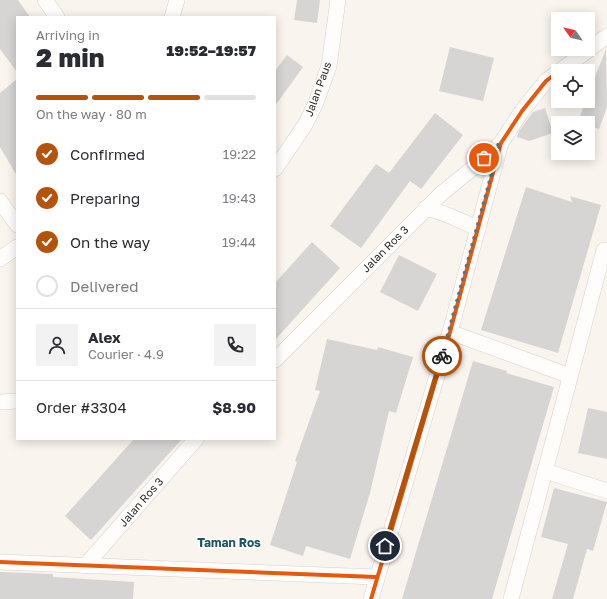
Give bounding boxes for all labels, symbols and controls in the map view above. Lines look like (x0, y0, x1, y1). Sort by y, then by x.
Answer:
north arrow (551, 12, 595, 56)
map controls (551, 12, 595, 160)
text: Arriving in (36, 27, 100, 43)
text: 19:52–19:57 (166, 41, 256, 59)
text: 2 min (36, 42, 104, 73)
street label: Jalan Paus (302, 59, 334, 118)
button: locate (551, 64, 595, 108)
text: On the way · 80 m (36, 106, 147, 122)
button: layers (551, 116, 595, 160)
pin (467, 141, 501, 175)
icon: check (36, 143, 58, 165)
text: Confirmed (70, 145, 145, 163)
text: 19:22 (223, 146, 256, 162)
icon: bag (473, 147, 495, 169)
icon: check (36, 187, 58, 209)
text: Preparing (70, 189, 140, 207)
text: 19:43 (222, 190, 256, 206)
street label: Jalan Ros 3 (359, 223, 411, 275)
icon: check (36, 231, 58, 253)
text: On the way (70, 233, 150, 251)
text: 19:44 (222, 234, 256, 250)
text: Delivered (70, 277, 138, 295)
button: person (36, 324, 78, 366)
button: phone (214, 324, 256, 366)
text: Alex (88, 328, 121, 346)
courier (422, 336, 462, 376)
icon: bike (431, 345, 453, 367)
text: Courier · 4.9 (88, 346, 164, 362)
text: Order #3304 (36, 398, 127, 416)
text: $8.90 (212, 398, 256, 416)
street label: Jalan Ros 3 (116, 475, 165, 529)
pin (368, 529, 402, 563)
district label: Taman Ros (197, 535, 261, 550)
icon: home (374, 535, 396, 557)

